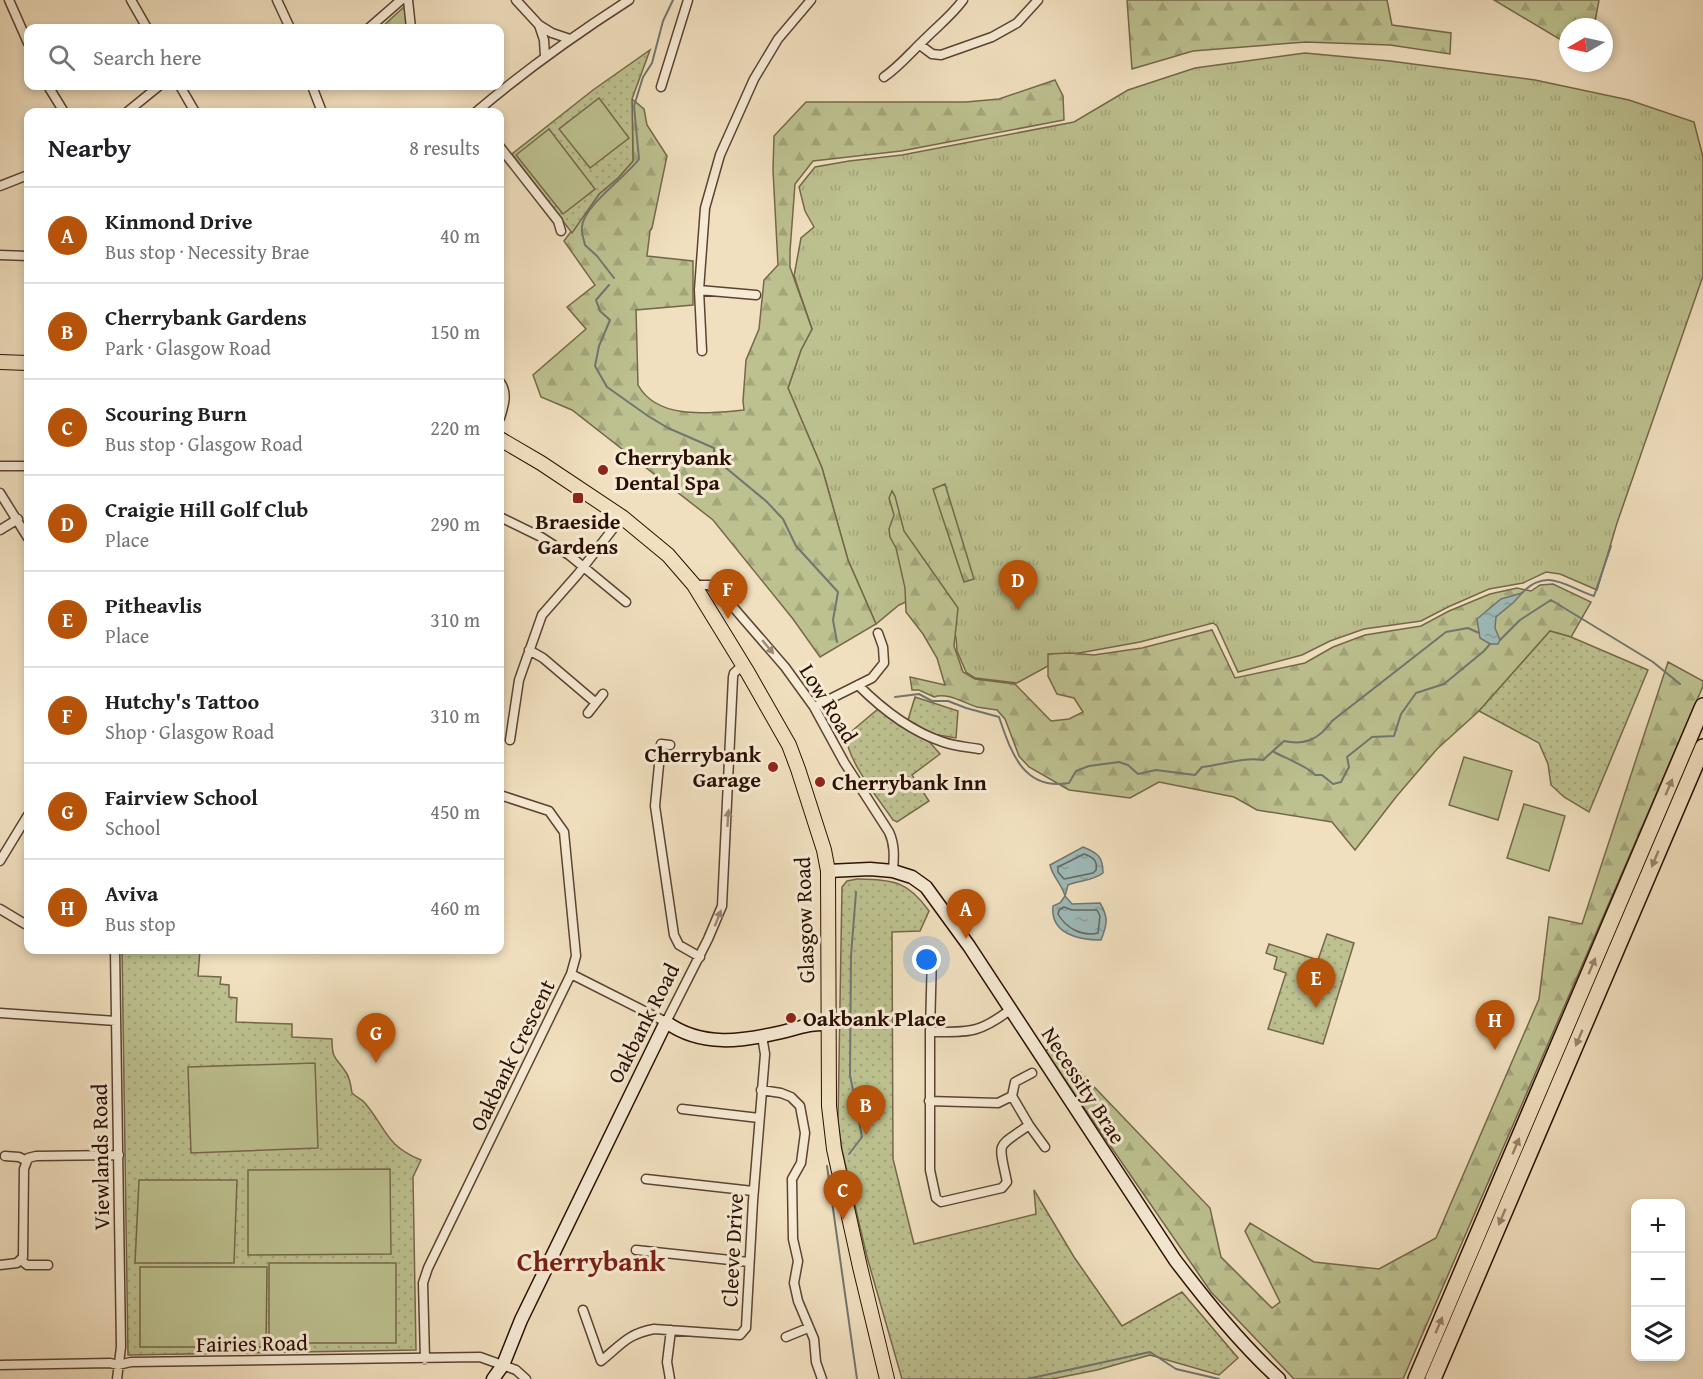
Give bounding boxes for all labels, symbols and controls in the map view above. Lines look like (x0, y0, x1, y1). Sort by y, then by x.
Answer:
north arrow (1559, 18, 1613, 72)
search box (24, 24, 504, 90)
icon: search (45, 41, 78, 74)
text: Search here (93, 41, 202, 73)
text: Nearby (48, 128, 131, 167)
text: 8 results (409, 133, 480, 162)
text: Kinmond Drive (105, 205, 253, 237)
text: A (61, 221, 74, 250)
text: 40 m (440, 221, 480, 250)
text: Bus stop · Necessity Brae (105, 237, 309, 266)
text: Cherrybank Gardens (105, 301, 307, 333)
text: B (61, 317, 74, 346)
text: 150 m (430, 317, 480, 346)
text: Park · Glasgow Road (105, 333, 271, 362)
text: Scouring Burn (105, 397, 247, 429)
text: C (62, 413, 73, 442)
text: 220 m (430, 413, 480, 442)
text: Bus stop · Glasgow Road (105, 429, 303, 458)
place label: Cherrybank Dental Spa (615, 441, 732, 498)
marker: Cherrybank Dental Spa (596, 463, 610, 477)
marker: Braeside Gardens (571, 491, 585, 505)
text: Craigie Hill Golf Club (105, 493, 308, 525)
place label: Braeside Gardens (535, 505, 621, 562)
text: D (61, 509, 74, 538)
text: 290 m (430, 509, 480, 538)
text: Place (105, 525, 149, 554)
pin: D (998, 560, 1038, 610)
pin: F (708, 570, 748, 619)
text: Pitheavlis (105, 589, 202, 621)
text: E (62, 605, 73, 634)
text: 310 m (430, 605, 480, 634)
text: Place (105, 621, 149, 650)
one-way arrow (761, 639, 774, 654)
street label: Low Road (792, 657, 866, 749)
text: Hutchy's Tattoo (105, 685, 259, 717)
text: F (62, 701, 73, 730)
text: 310 m (430, 701, 480, 730)
text: Shop · Glasgow Road (105, 717, 274, 746)
place label: Cherrybank Garage (644, 738, 761, 795)
marker: Cherrybank Garage (766, 760, 780, 774)
place label: Cherrybank Inn (832, 766, 987, 798)
marker: Cherrybank Inn (813, 775, 827, 789)
one-way arrow (1664, 778, 1674, 796)
text: Fairview School (105, 781, 258, 813)
text: G (61, 797, 74, 826)
text: 450 m (430, 797, 480, 826)
one-way arrow (723, 808, 732, 827)
text: School (105, 813, 161, 842)
one-way arrow (1650, 850, 1660, 868)
street label: Glasgow Road (786, 856, 822, 984)
text: Aviva (105, 877, 158, 909)
pin: A (946, 890, 986, 939)
text: H (61, 893, 74, 922)
text: 460 m (430, 893, 480, 922)
text: Bus stop (105, 909, 176, 938)
one-way arrow (713, 909, 723, 927)
your location (912, 945, 941, 974)
street label: Oakbank Road (599, 957, 687, 1089)
one-way arrow (1587, 957, 1597, 975)
pin: E (1296, 958, 1336, 1008)
street label: Oakbank Crescent (461, 974, 563, 1136)
pin: H (1476, 1000, 1514, 1050)
place label: Oakbank Place (803, 1002, 946, 1034)
marker: Oakbank Place (784, 1011, 798, 1025)
pin: G (356, 1014, 395, 1063)
street label: Necessity Brae (1034, 1020, 1134, 1150)
one-way arrow (1573, 1029, 1583, 1047)
street label: Viewlands Road (83, 1083, 117, 1231)
pin: B (846, 1086, 886, 1135)
one-way arrow (1511, 1136, 1521, 1154)
pin: C (824, 1170, 862, 1220)
street label: Cleeve Drive (713, 1192, 751, 1308)
map controls (1631, 1199, 1685, 1361)
button: + (1631, 1199, 1685, 1253)
one-way arrow (1497, 1209, 1507, 1227)
district label: Cherrybank (517, 1240, 666, 1281)
button: − (1631, 1253, 1685, 1307)
button: layers (1631, 1307, 1685, 1361)
one-way arrow (1435, 1316, 1444, 1334)
street label: Fairies Road (196, 1326, 308, 1360)

